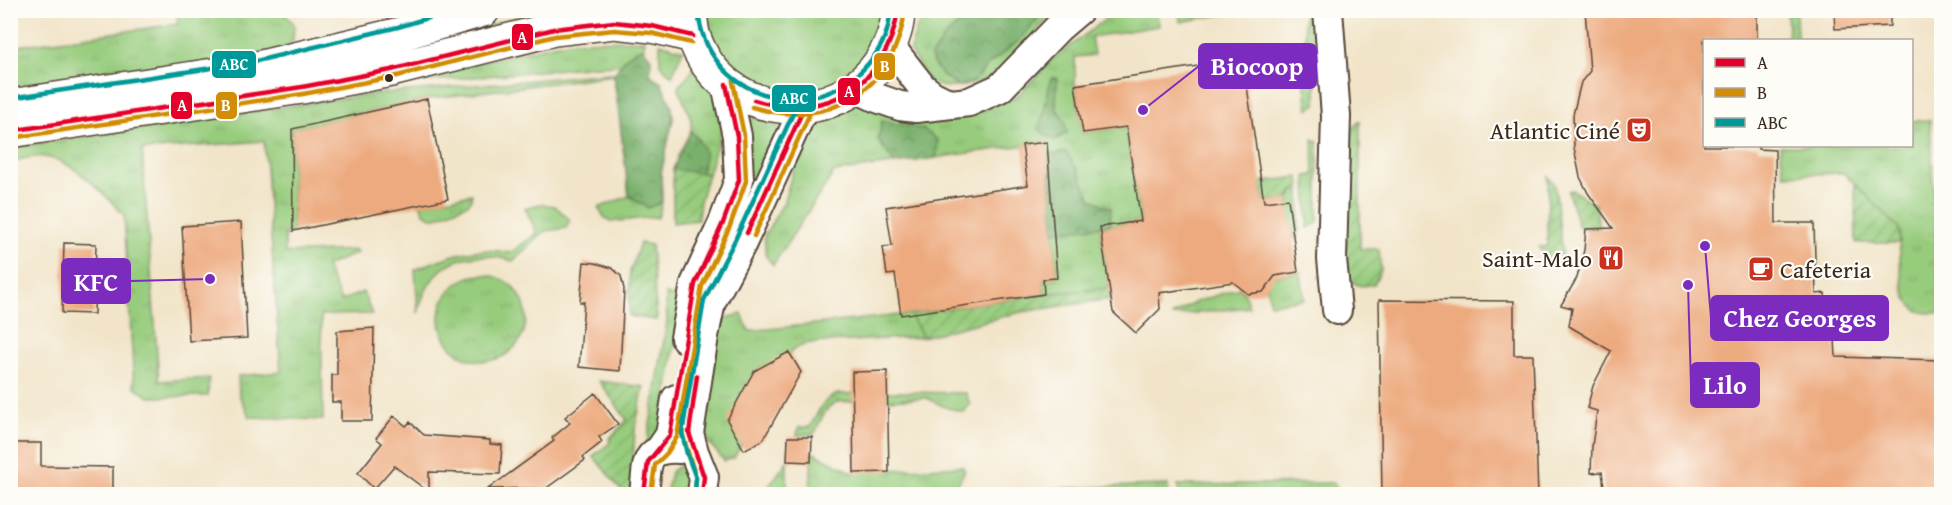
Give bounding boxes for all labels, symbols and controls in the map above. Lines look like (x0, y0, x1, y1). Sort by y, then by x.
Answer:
line badge: A (511, 23, 534, 51)
text: A (517, 25, 528, 49)
legend (1703, 39, 1913, 147)
callout: Biocoop (1199, 44, 1316, 88)
text: Biocoop (1211, 46, 1303, 85)
text: A (1757, 49, 1768, 76)
line badge: ABC (211, 50, 257, 79)
text: ABC (219, 52, 249, 76)
line badge: B (873, 52, 896, 81)
text: B (880, 54, 890, 78)
unlabelled marker (383, 72, 395, 84)
line badge: A (837, 77, 861, 106)
text: A (844, 79, 855, 103)
text: B (1757, 79, 1767, 106)
line badge: ABC (771, 84, 817, 113)
text: ABC (779, 86, 809, 110)
line badge: A (170, 91, 193, 120)
line badge: B (215, 91, 238, 120)
text: A (177, 93, 188, 117)
text: B (221, 93, 231, 117)
text: ABC (1757, 109, 1788, 136)
place label: Atlantic Ciné (1490, 113, 1620, 148)
theatre icon: Atlantic Ciné (1624, 115, 1654, 145)
place label: Saint-Malo (1482, 241, 1592, 276)
restaurant icon: Saint-Malo (1596, 243, 1626, 273)
place label: Cafeteria (1780, 252, 1872, 287)
cafe icon: Cafeteria (1746, 254, 1776, 284)
callout: KFC (62, 259, 130, 303)
text: KFC (74, 262, 118, 301)
callout: Chez Georges (1711, 296, 1888, 340)
text: Chez Georges (1724, 298, 1876, 337)
callout: Lilo (1691, 363, 1759, 407)
text: Lilo (1703, 365, 1747, 404)

